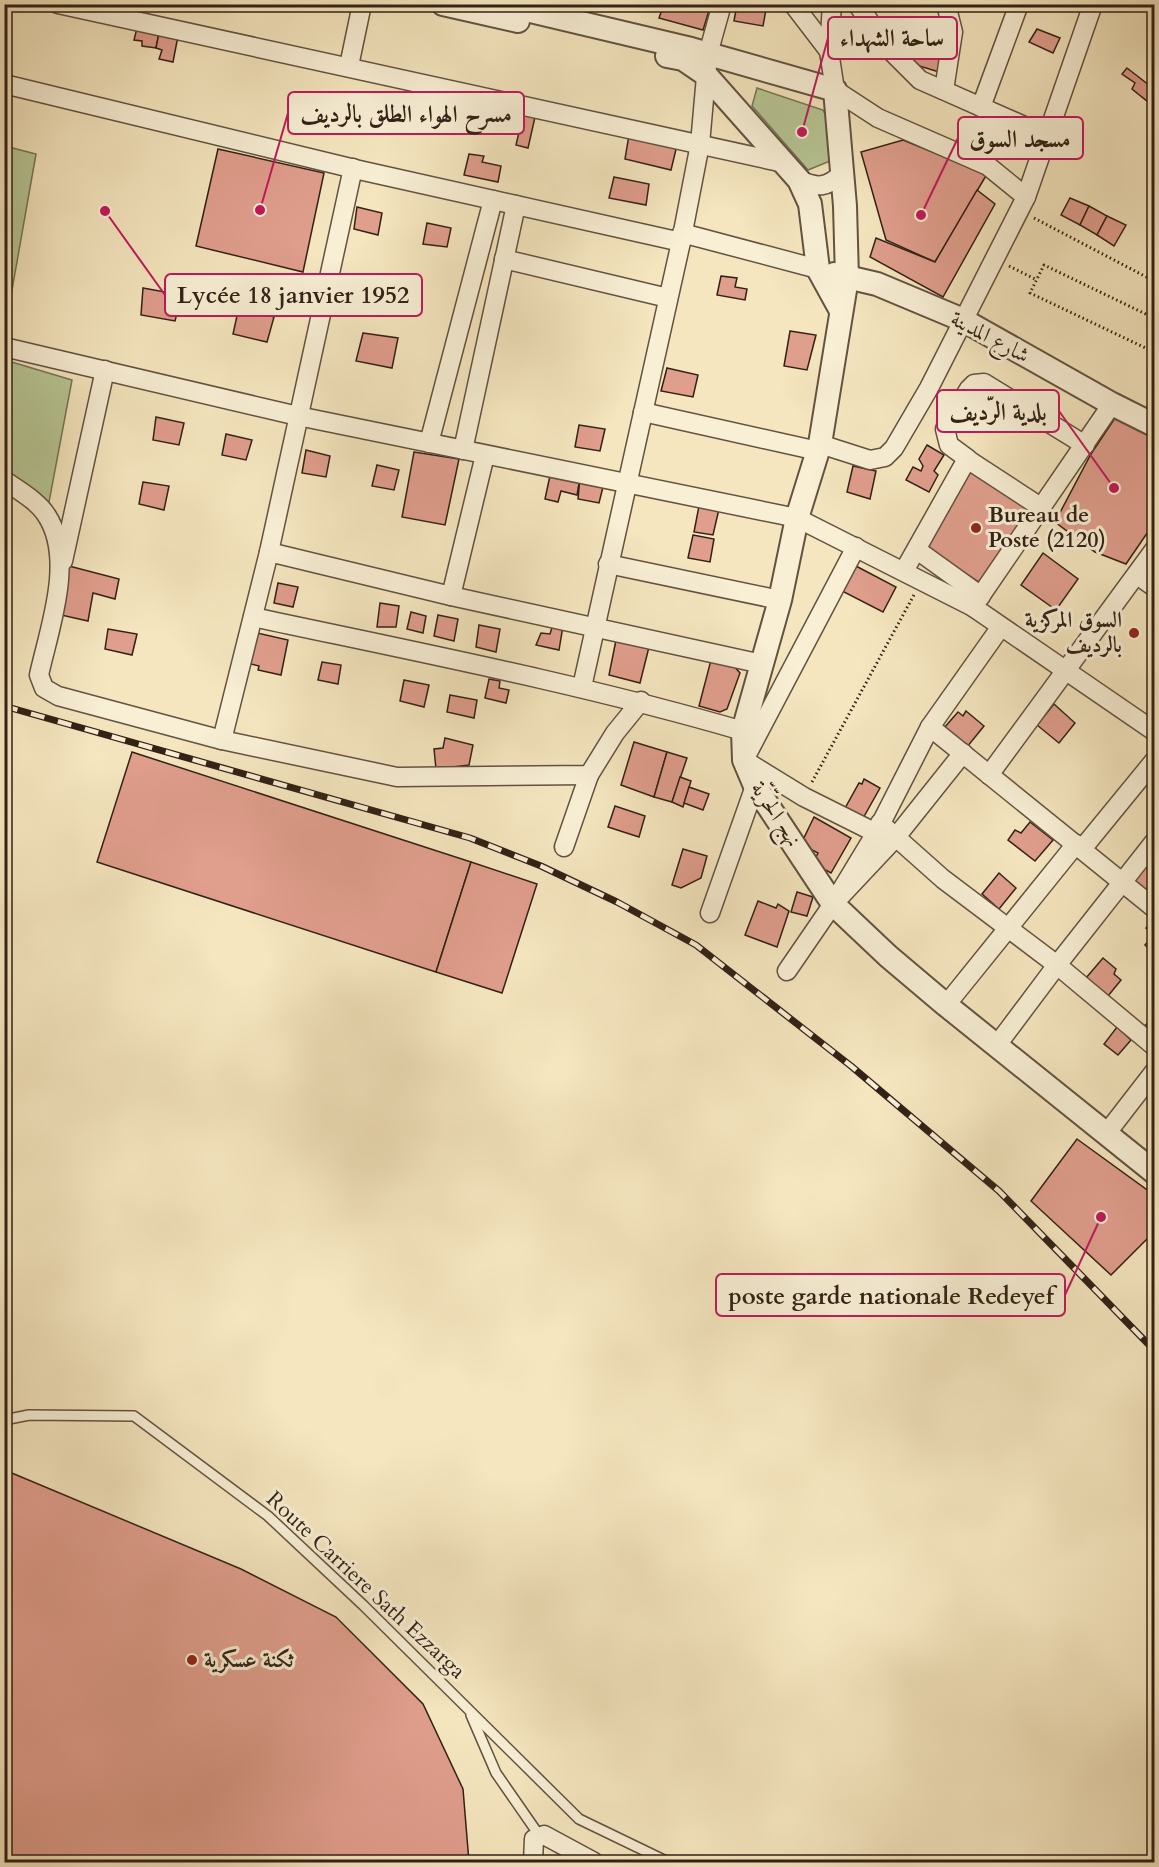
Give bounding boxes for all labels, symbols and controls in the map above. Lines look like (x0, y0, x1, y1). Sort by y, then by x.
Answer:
callout: ساحة الشهداء (828, 17, 957, 59)
text: ساحة الشهداء (840, 22, 944, 55)
callout: مسرح الهواء الطلق بالرديف (288, 92, 524, 134)
text: مسرح الهواء الطلق بالرديف (300, 98, 512, 136)
callout: مسجد السوق (958, 117, 1083, 159)
text: مسجد السوق (969, 123, 1071, 156)
callout: Lycée 18 janvier 1952 (165, 274, 422, 316)
text: Lycée 18 janvier 1952 (177, 279, 409, 312)
street label: شارع المدينة (944, 304, 1035, 373)
callout: بلدية الرّديف (937, 390, 1059, 432)
text: بلدية الرّديف (949, 396, 1047, 429)
place label: Bureau de Poste (2120) (988, 500, 1106, 555)
marker: Bureau de Poste (2120) (969, 521, 983, 535)
place label: السوق المركزية بالرديف (1025, 605, 1122, 660)
marker: السوق المركزية بالرديف (1127, 626, 1141, 640)
street label: نهج الحرّيّة (740, 775, 809, 855)
callout: poste garde nationale Redeyef (716, 1274, 1065, 1316)
text: poste garde nationale Redeyef (728, 1280, 1058, 1313)
street label: Route Carriere Sath Ezzarga (260, 1484, 473, 1686)
place label: ثكنة عسكرية (204, 1645, 294, 1675)
marker: ثكنة عسكرية (185, 1653, 199, 1667)

